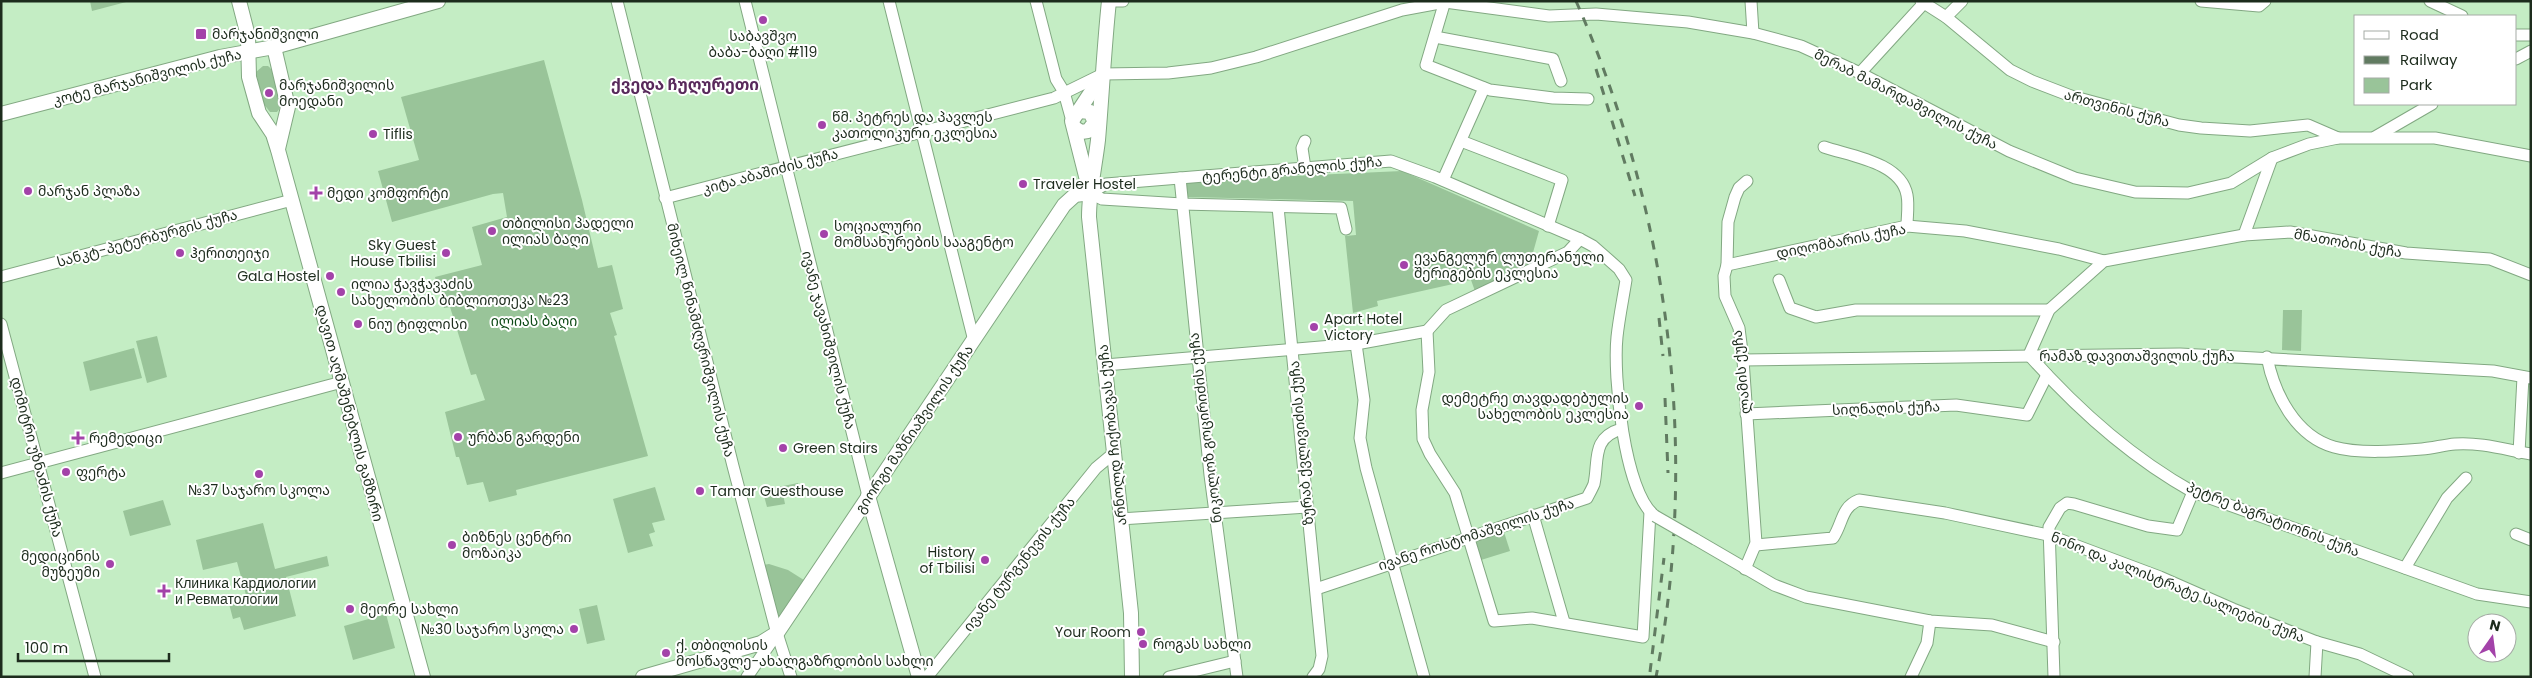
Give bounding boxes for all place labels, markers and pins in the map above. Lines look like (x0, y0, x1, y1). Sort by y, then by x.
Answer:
marker: საბავშვო ბაბა-ბაღი #119 (757, 14, 769, 26)
place label: მარჯანიშვილი (212, 24, 319, 44)
place label: საბავშვო ბაბა-ბაღი #119 (709, 26, 817, 62)
marker: მარჯანიშვილი (194, 27, 208, 41)
place label: მარჯანიშვილის მოედანი (279, 75, 394, 111)
marker: მარჯანიშვილის მოედანი (263, 87, 275, 99)
place label: წმ. პეტრეს და პავლეს კათოლიკური ეკლესია (832, 107, 997, 143)
marker: წმ. პეტრეს და პავლეს კათოლიკური ეკლესია (816, 119, 828, 131)
place label: Tiflis (383, 124, 413, 144)
marker: Tiflis (367, 128, 379, 140)
place label: Traveler Hostel (1033, 174, 1136, 194)
marker: Traveler Hostel (1017, 178, 1029, 190)
place label: მარჯან პლაზა (38, 181, 140, 201)
place label: მედი კომფორტი (327, 183, 448, 203)
marker: მარჯან პლაზა (22, 185, 34, 197)
marker: მედი კომფორტი (309, 186, 323, 200)
place label: თბილისი პადელი ილიას ბაღი (502, 213, 634, 249)
place label: სოციალური მომსახურების სააგენტო (834, 216, 1014, 252)
marker: თბილისი პადელი ილიას ბაღი (486, 225, 498, 237)
marker: სოციალური მომსახურების სააგენტო (818, 228, 830, 240)
place label: Sky Guest House Tbilisi (351, 235, 436, 271)
place label: ჰერითეიჯი (190, 243, 269, 263)
marker: ჰერითეიჯი (174, 247, 186, 259)
marker: Sky Guest House Tbilisi (440, 247, 452, 259)
place label: ევანგელურ ლუთერანული შერიგების ეკლესია (1414, 247, 1604, 283)
marker: ევანგელურ ლუთერანული შერიგების ეკლესია (1398, 259, 1410, 271)
place label: GaLa Hostel (237, 266, 320, 286)
marker: GaLa Hostel (324, 270, 336, 282)
place label: ილია ჭავჭავაძის სახელობის ბიბლიოთეკა №23 (351, 274, 569, 310)
marker: ილია ჭავჭავაძის სახელობის ბიბლიოთეკა №23 (335, 286, 347, 298)
place label: Apart Hotel Victory (1324, 309, 1402, 345)
place label: ნიუ ტიფლისი (368, 314, 467, 334)
marker: ნიუ ტიფლისი (352, 318, 364, 330)
marker: Apart Hotel Victory (1308, 321, 1320, 333)
place label: დემეტრე თავდადებულის სახელობის ეკლესია (1442, 388, 1629, 424)
marker: დემეტრე თავდადებულის სახელობის ეკლესია (1633, 400, 1645, 412)
place label: ურბან გარდენი (468, 427, 580, 447)
place label: რემედიცი (89, 428, 162, 448)
marker: რემედიცი (71, 431, 85, 445)
marker: ურბან გარდენი (452, 431, 464, 443)
place label: Green Stairs (793, 438, 878, 458)
marker: Green Stairs (777, 442, 789, 454)
place label: ფერტა (76, 462, 126, 482)
marker: ფერტა (60, 466, 72, 478)
marker: №37 საჯარო სკოლა (253, 468, 265, 480)
place label: №37 საჯარო სკოლა (188, 480, 330, 500)
place label: Tamar Guesthouse (710, 481, 844, 501)
marker: Tamar Guesthouse (694, 485, 706, 497)
place label: ბიზნეს ცენტრი მოზაიკა (462, 527, 572, 563)
marker: ბიზნეს ცენტრი მოზაიკა (446, 539, 458, 551)
place label: History of Tbilisi (920, 542, 975, 578)
place label: მედიცინის მუზეუმი (21, 546, 100, 582)
marker: History of Tbilisi (979, 554, 991, 566)
marker: მედიცინის მუზეუმი (104, 558, 116, 570)
place label: Клиника Кардиологии и Ревматологии (175, 573, 316, 609)
marker: Клиника Кардиологии и Ревматологии (157, 584, 171, 598)
place label: მეორე სახლი (360, 599, 459, 619)
marker: მეორე სახლი (344, 603, 356, 615)
place label: №30 საჯარო სკოლა (421, 619, 564, 639)
place label: Your Room (1055, 622, 1131, 642)
marker: №30 საჯარო სკოლა (568, 623, 580, 635)
marker: Your Room (1135, 626, 1147, 638)
place label: როგას სახლი (1153, 634, 1251, 654)
place label: ქ. თბილისის მოსწავლე-ახალგაზრდობის სახლი (676, 635, 934, 671)
marker: როგას სახლი (1137, 638, 1149, 650)
marker: ქ. თბილისის მოსწავლე-ახალგაზრდობის სახლი (660, 647, 672, 659)

